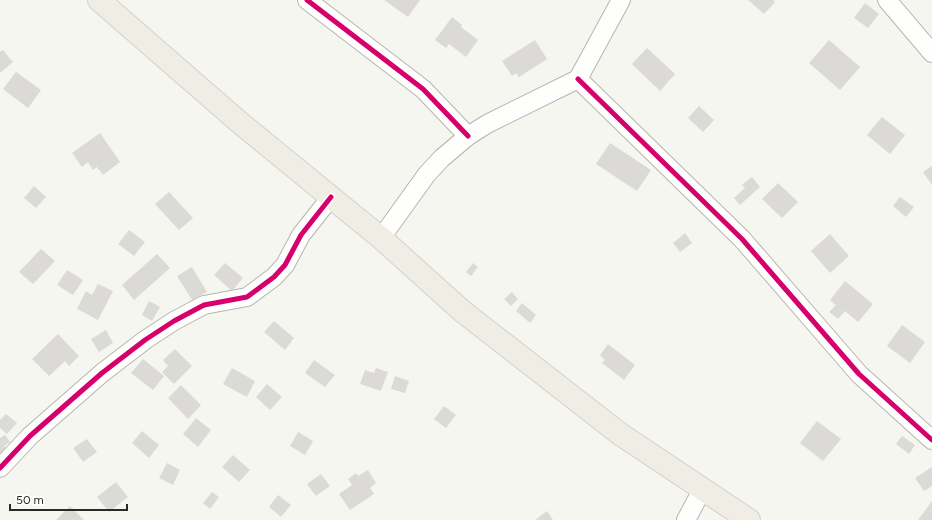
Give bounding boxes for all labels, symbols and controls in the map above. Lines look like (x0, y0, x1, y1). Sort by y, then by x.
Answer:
scale bar (10, 486, 127, 512)
text: 50 m (16, 493, 44, 507)

